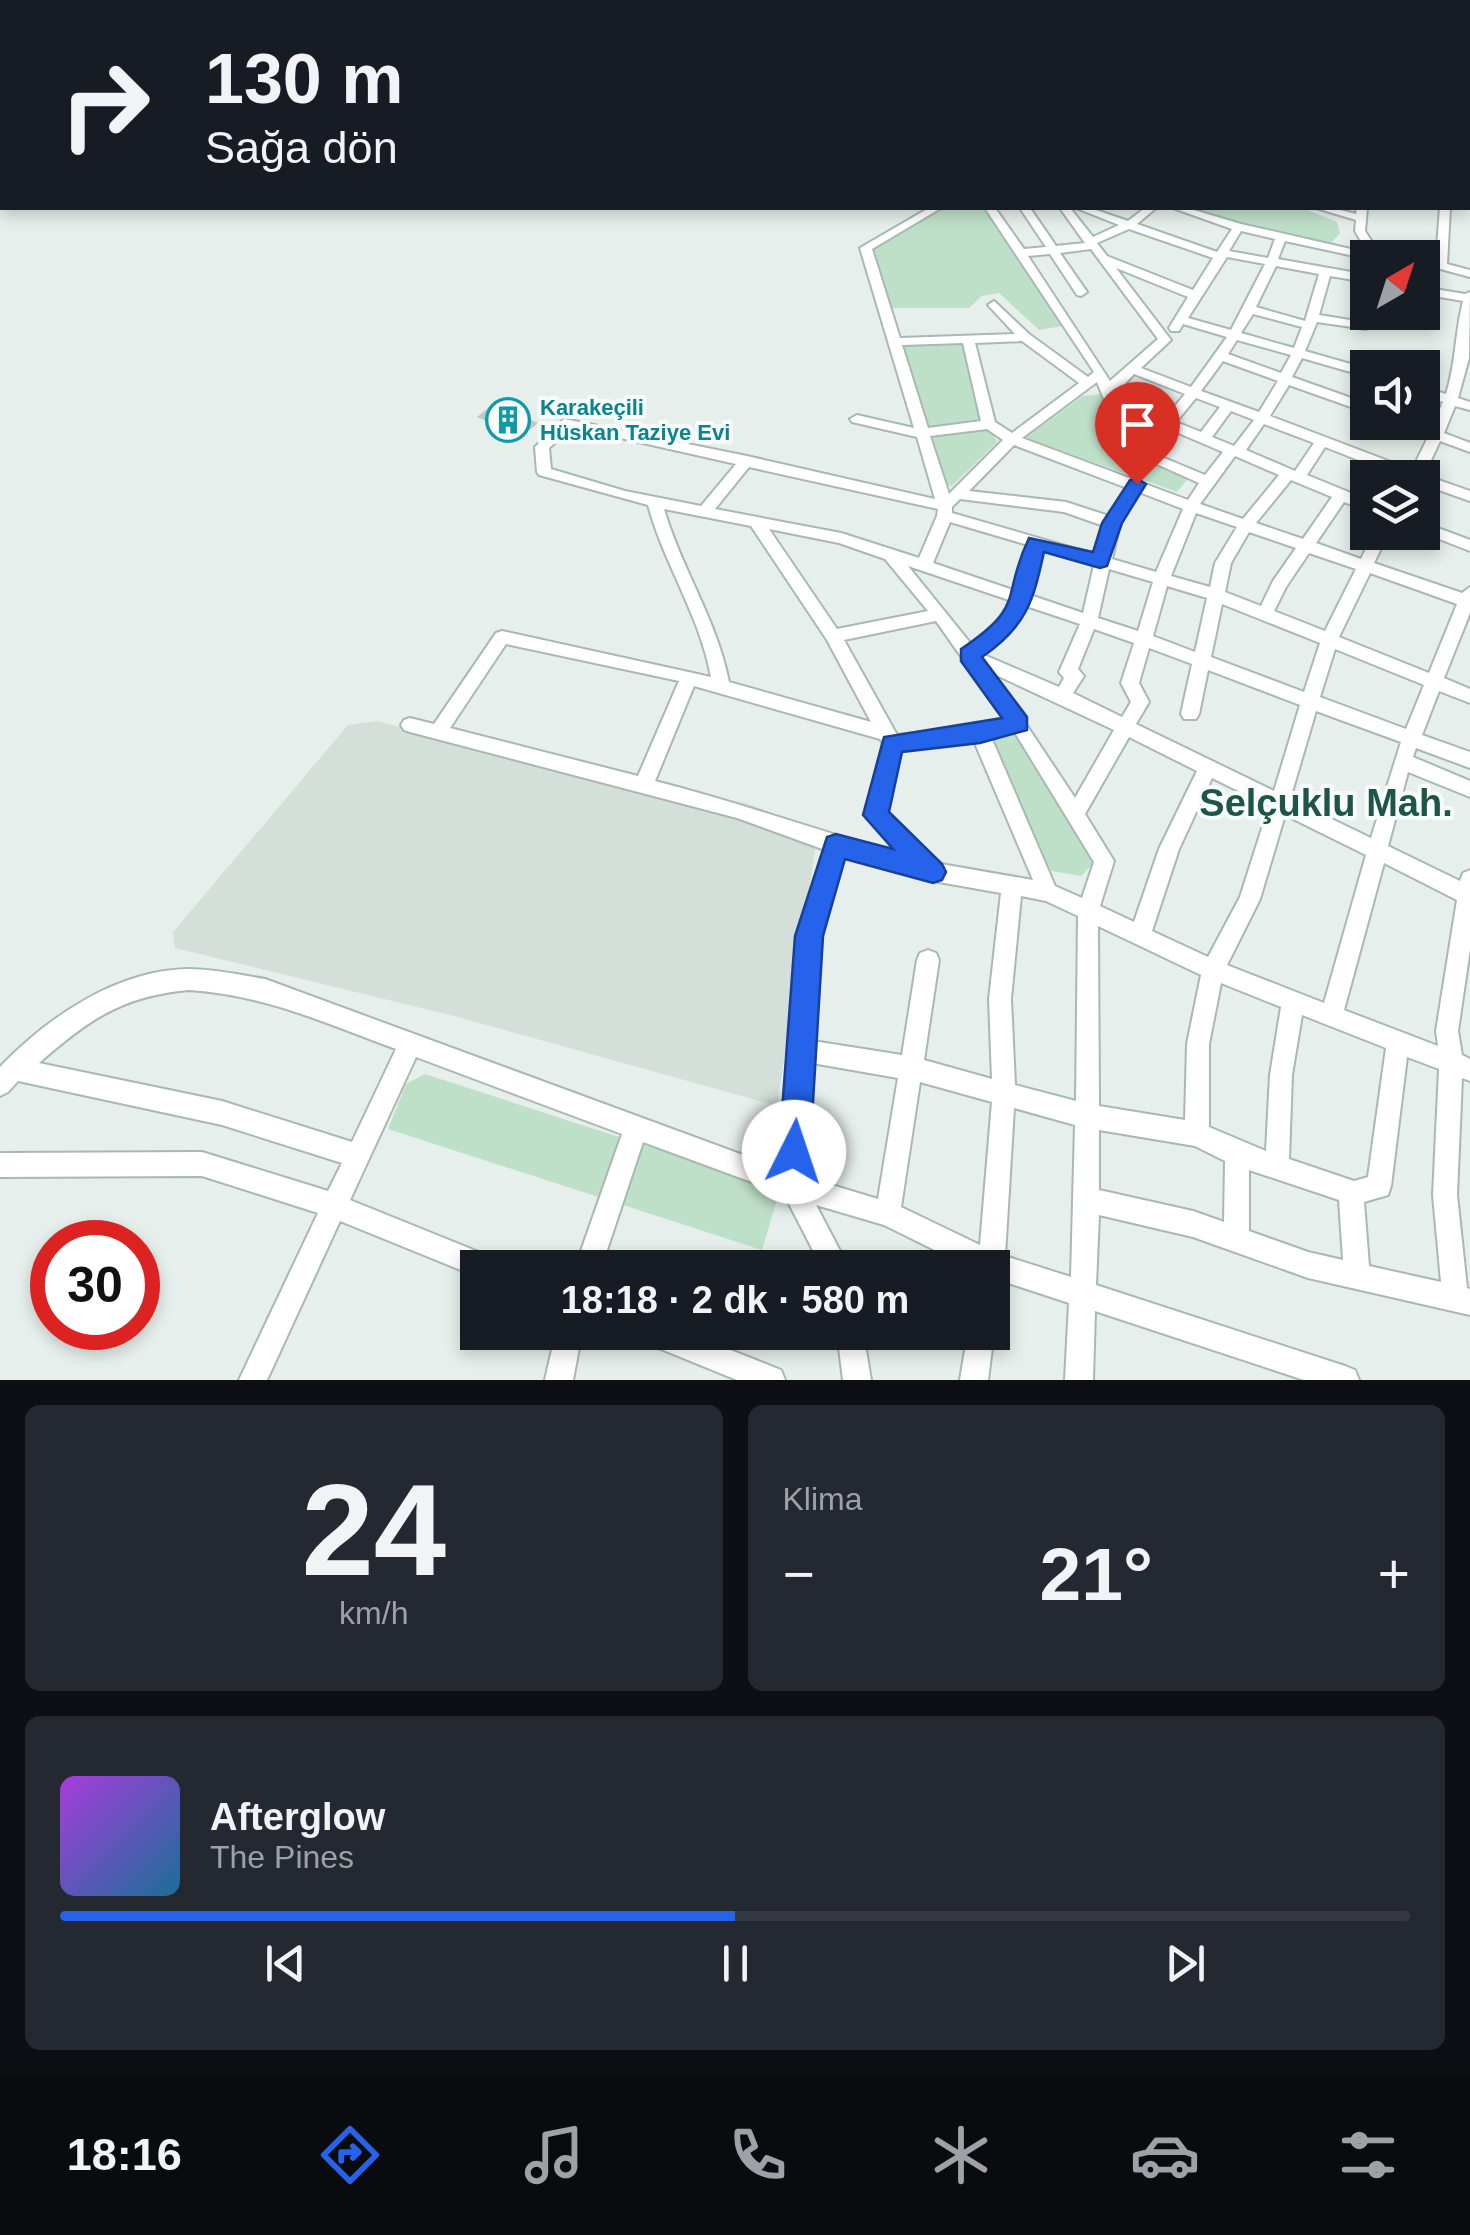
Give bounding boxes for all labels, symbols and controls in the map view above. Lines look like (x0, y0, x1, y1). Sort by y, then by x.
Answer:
icon: right (40, 40, 170, 170)
text: 130 m (205, 40, 403, 118)
text: Sağa dön (205, 122, 398, 173)
north arrow (1350, 240, 1440, 330)
map controls (1350, 240, 1440, 550)
button: sound (1350, 350, 1440, 440)
pin (1095, 382, 1180, 485)
place label: Karakeçili Hüskan Taziye Evi (540, 395, 730, 445)
building icon: Karakeçili Hüskan Taziye Evi (485, 397, 531, 443)
icon: arrive (1110, 397, 1165, 452)
button: layers (1350, 460, 1440, 550)
district label: Selçuklu Mah. (1199, 782, 1453, 824)
position arrow (742, 1100, 846, 1204)
speed limit sign: 30 (30, 1220, 160, 1350)
text: 18:18 · 2 dk · 580 m (561, 1279, 909, 1321)
text: 24 (301, 1457, 446, 1603)
text: Klima (783, 1481, 863, 1517)
text: 21° (1040, 1532, 1153, 1616)
text: − (783, 1543, 815, 1605)
text: + (1378, 1543, 1410, 1605)
text: km/h (339, 1595, 408, 1631)
text: Afterglow (210, 1796, 385, 1838)
text: The Pines (210, 1839, 354, 1875)
icon: previous (258, 1936, 313, 1991)
icon: pause (708, 1936, 763, 1991)
icon: next (1158, 1936, 1213, 1991)
icon: directions (315, 2120, 385, 2190)
icon: music (519, 2120, 589, 2190)
icon: phone (723, 2120, 793, 2190)
icon: climate (926, 2120, 996, 2190)
icon: car (1130, 2120, 1200, 2190)
icon: filters (1333, 2120, 1403, 2190)
text: 18:16 (67, 2129, 182, 2180)

